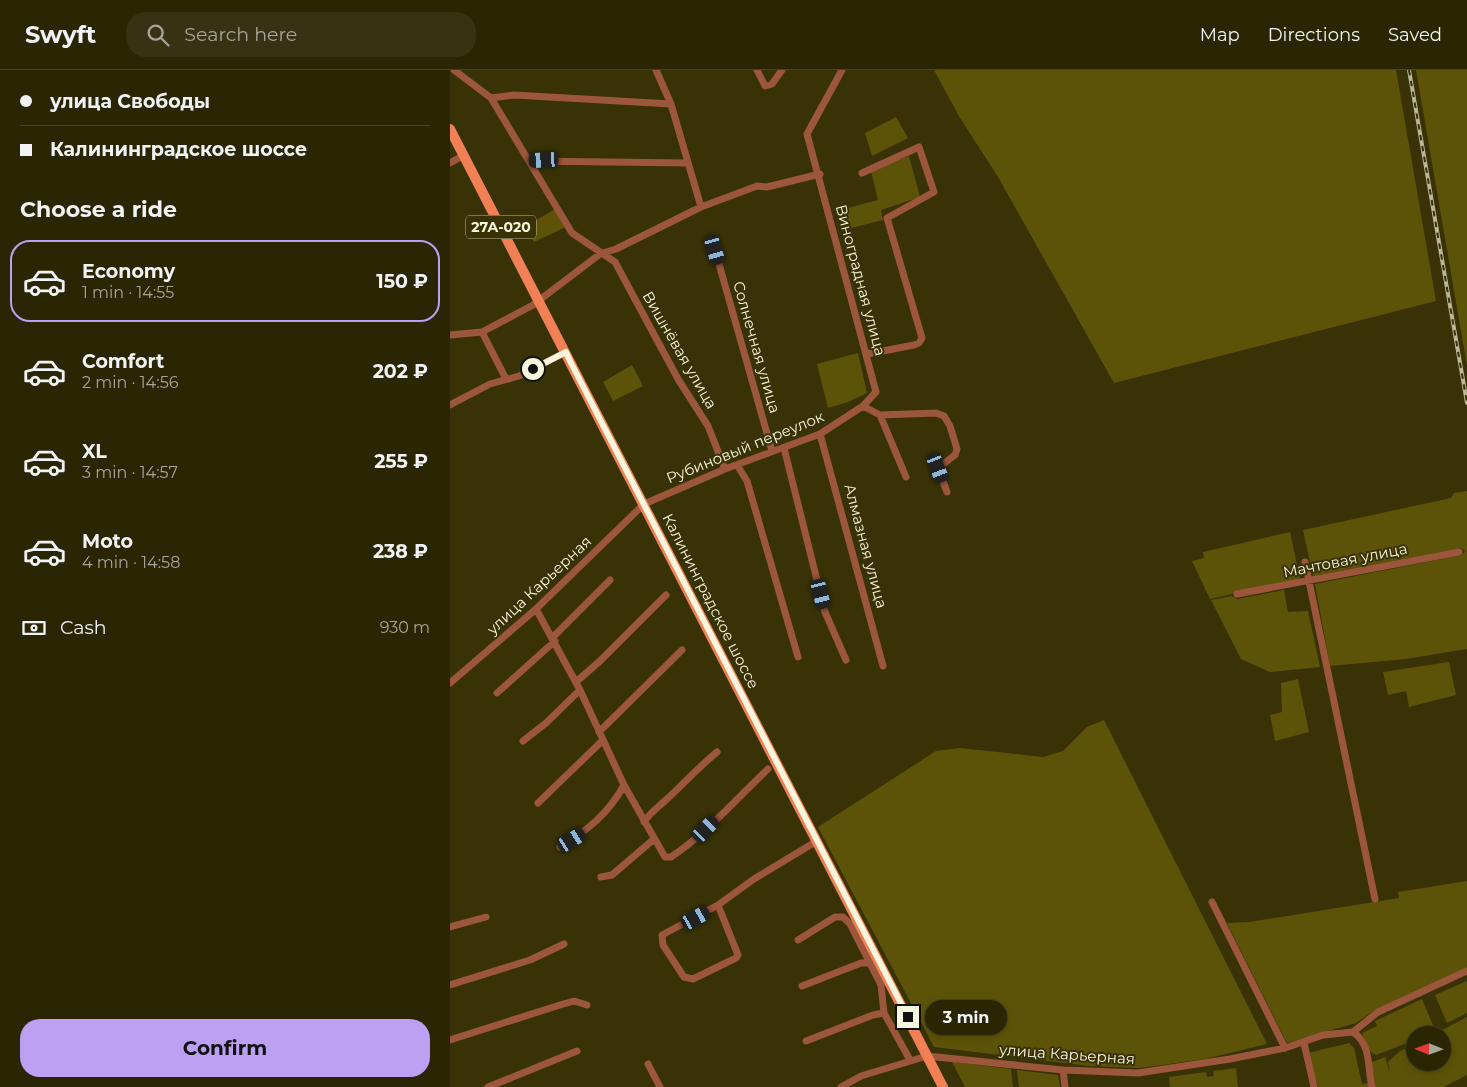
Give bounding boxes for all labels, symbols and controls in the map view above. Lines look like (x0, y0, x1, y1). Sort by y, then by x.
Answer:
search box (126, 12, 476, 57)
text: Swyft (25, 20, 96, 49)
icon: search (144, 21, 172, 49)
text: Search here (184, 23, 297, 46)
text: Map (1200, 24, 1240, 46)
text: Directions (1268, 24, 1360, 46)
text: Saved (1388, 24, 1442, 46)
text: улица Свободы (50, 90, 210, 113)
text: Калининградское шоссе (50, 138, 307, 161)
car (528, 152, 559, 168)
text: Choose a ride (20, 196, 177, 223)
street label: Виноградная улица (832, 202, 890, 358)
road number: 27А-020 (466, 216, 536, 238)
car (703, 234, 726, 266)
icon: car (22, 259, 67, 304)
text: Economy (82, 260, 175, 283)
text: 150 ₽ (376, 270, 428, 293)
street label: Солнечная улица (729, 279, 785, 415)
text: 1 min · 14:55 (82, 283, 174, 302)
street label: Вишнёвая улица (639, 288, 721, 412)
icon: car (22, 349, 67, 394)
text: Comfort (82, 350, 164, 373)
route start (522, 358, 544, 380)
text: 202 ₽ (373, 360, 428, 383)
text: 2 min · 14:56 (82, 373, 178, 392)
street label: Рубиновый переулок (663, 407, 827, 487)
icon: car (22, 439, 67, 484)
text: XL (82, 440, 107, 463)
text: 255 ₽ (374, 450, 428, 473)
car (925, 451, 950, 485)
text: 3 min · 14:57 (82, 463, 178, 482)
street label: Алмазная улица (840, 482, 892, 610)
street label: Калининградское шоссе (658, 510, 764, 692)
icon: car (22, 529, 67, 574)
text: Moto (82, 530, 133, 553)
street label: улица Карьерная (482, 532, 595, 639)
street label: Мачтовая улица (1281, 539, 1409, 581)
text: 238 ₽ (373, 540, 428, 563)
text: 4 min · 14:58 (82, 553, 180, 572)
car (810, 578, 831, 610)
icon: cash (20, 614, 48, 642)
text: Cash (60, 616, 107, 639)
text: 930 m (380, 618, 430, 637)
car (690, 813, 721, 845)
car (555, 826, 588, 854)
car (679, 904, 712, 932)
callout: 3 min (926, 1000, 1008, 1034)
route end (897, 1006, 919, 1028)
text: 3 min (943, 1008, 989, 1027)
button: Confirm (20, 1019, 430, 1077)
north arrow (1406, 1026, 1451, 1071)
map controls (1406, 1026, 1451, 1071)
street label: улица Карьерная (997, 1040, 1136, 1068)

